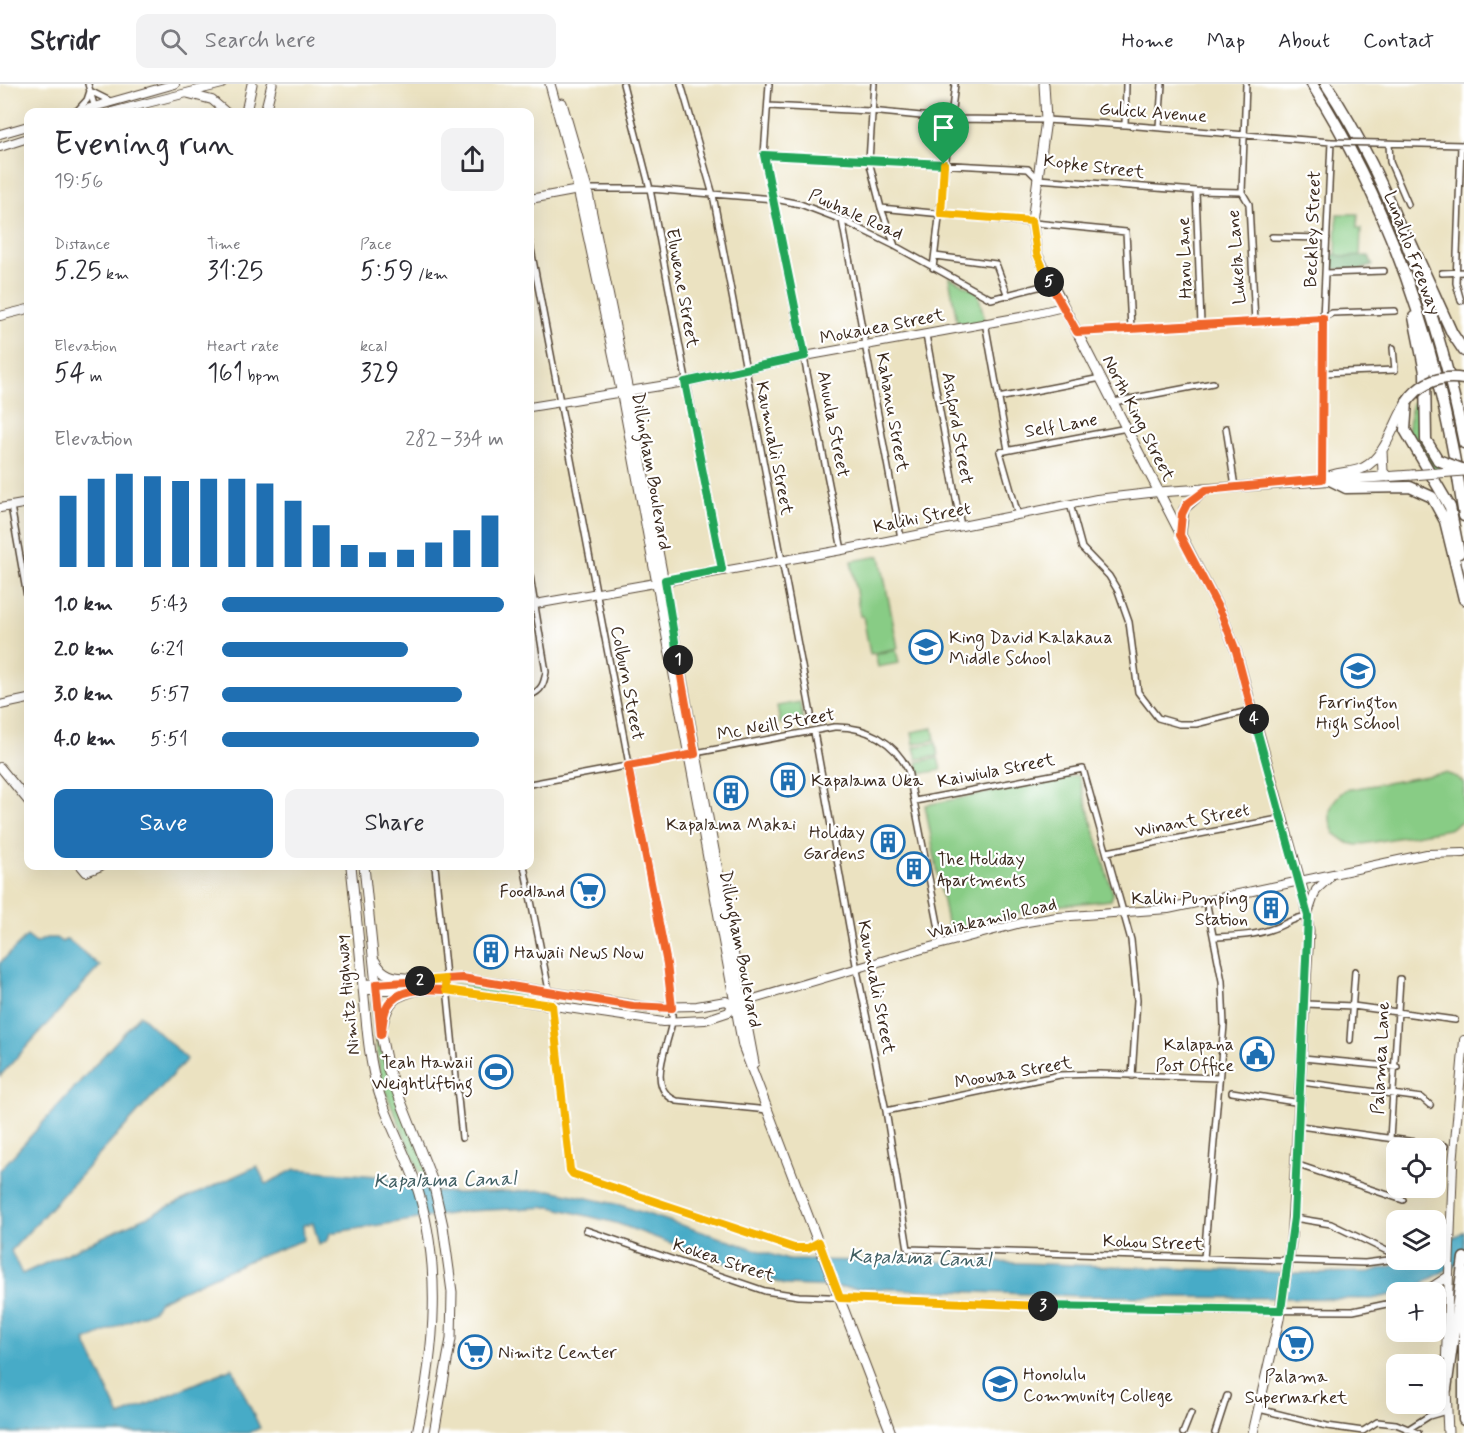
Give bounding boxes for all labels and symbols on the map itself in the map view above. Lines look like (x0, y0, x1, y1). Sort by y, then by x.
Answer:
street label: Gulick Avenue (1098, 97, 1208, 129)
pin (918, 102, 969, 164)
street label: Kopke Street (1042, 149, 1146, 185)
street label: Beckley Street (1299, 170, 1327, 288)
street label: Puuhale Road (805, 183, 907, 246)
street label: Lunalilo Freeway (1377, 188, 1447, 319)
street label: Lukela Lane (1222, 209, 1252, 305)
street label: Hanu Lane (1172, 217, 1198, 299)
street label: Eluwene Street (660, 227, 704, 350)
pin: 5 (1034, 267, 1064, 297)
street label: Mokauea Street (818, 303, 947, 351)
street label: Kahanu Street (870, 351, 914, 474)
street label: North King Street (1095, 351, 1180, 486)
street label: Ahuula Street (811, 369, 855, 480)
street label: Ashford Street (933, 370, 979, 487)
street label: Kaumualii Street (749, 379, 799, 518)
street label: Dillingham Boulevard (623, 390, 677, 552)
street label: Self Lane (1023, 408, 1100, 444)
street label: Kalihi Street (871, 497, 973, 539)
street label: Colburn Street (604, 624, 650, 742)
place label: King David Kalakaua Middle School (949, 626, 1113, 671)
school or university icon: King David Kalakaua Middle School (908, 629, 944, 665)
pin: 1 (663, 645, 693, 675)
school or university icon: Farrington High School (1340, 653, 1376, 689)
place label: Farrington High School (1316, 691, 1400, 738)
street label: Mc Neill Street (715, 703, 837, 747)
pin: 4 (1239, 704, 1269, 734)
street label: Kaiwiula Street (936, 748, 1057, 794)
building icon: Kapalama Uka (770, 762, 806, 798)
place label: Kapalama Uka (811, 769, 923, 793)
building icon: Kapalama Makai (713, 775, 749, 811)
street label: Winant Street (1133, 798, 1252, 844)
place label: Kapalama Makai (666, 813, 796, 837)
place label: Holiday Gardens (803, 821, 865, 866)
building icon: Holiday Gardens (870, 824, 906, 860)
place label: The Holiday Apartments (937, 848, 1025, 894)
building icon: The Holiday Apartments (896, 851, 932, 887)
street label: Dillingham Boulevard (711, 869, 767, 1030)
supermarket icon: Foodland (570, 873, 606, 909)
place label: Foodland (499, 880, 565, 904)
place label: Kalihi Pumping Station (1131, 887, 1248, 932)
building icon: Kalihi Pumping Station (1253, 890, 1289, 926)
street label: Waiakamilo Road (925, 892, 1059, 946)
street label: Kaumualii Street (851, 918, 901, 1057)
street label: Nimitz Highway (330, 933, 367, 1056)
building icon: Hawaii News Now (473, 934, 509, 970)
place label: Hawaii News Now (514, 941, 644, 965)
pin: 2 (405, 966, 435, 996)
street label: Palamea Lane (1366, 1001, 1396, 1115)
place label: Kalapana Post Office (1155, 1033, 1234, 1078)
public building icon: Kalapana Post Office (1239, 1036, 1275, 1072)
place label: Teah Hawaii Weightlifting (372, 1051, 473, 1098)
street label: Moowaa Street (953, 1051, 1074, 1095)
sports icon: Teah Hawaii Weightlifting (478, 1054, 514, 1090)
water label: Kapalama Canal (373, 1166, 518, 1195)
street label: Kohou Street (1102, 1229, 1204, 1257)
street label: Kokea Street (670, 1233, 778, 1289)
water label: Kapalama Canal (848, 1243, 993, 1275)
pin: 3 (1028, 1291, 1058, 1321)
supermarket icon: Palama Supermarket (1278, 1326, 1314, 1362)
supermarket icon: Nimitz Center (457, 1334, 493, 1370)
place label: Nimitz Center (498, 1341, 617, 1365)
place label: Honolulu Community College (1023, 1363, 1173, 1408)
place label: Palama Supermarket (1245, 1365, 1348, 1410)
school or university icon: Honolulu Community College (982, 1366, 1018, 1402)

